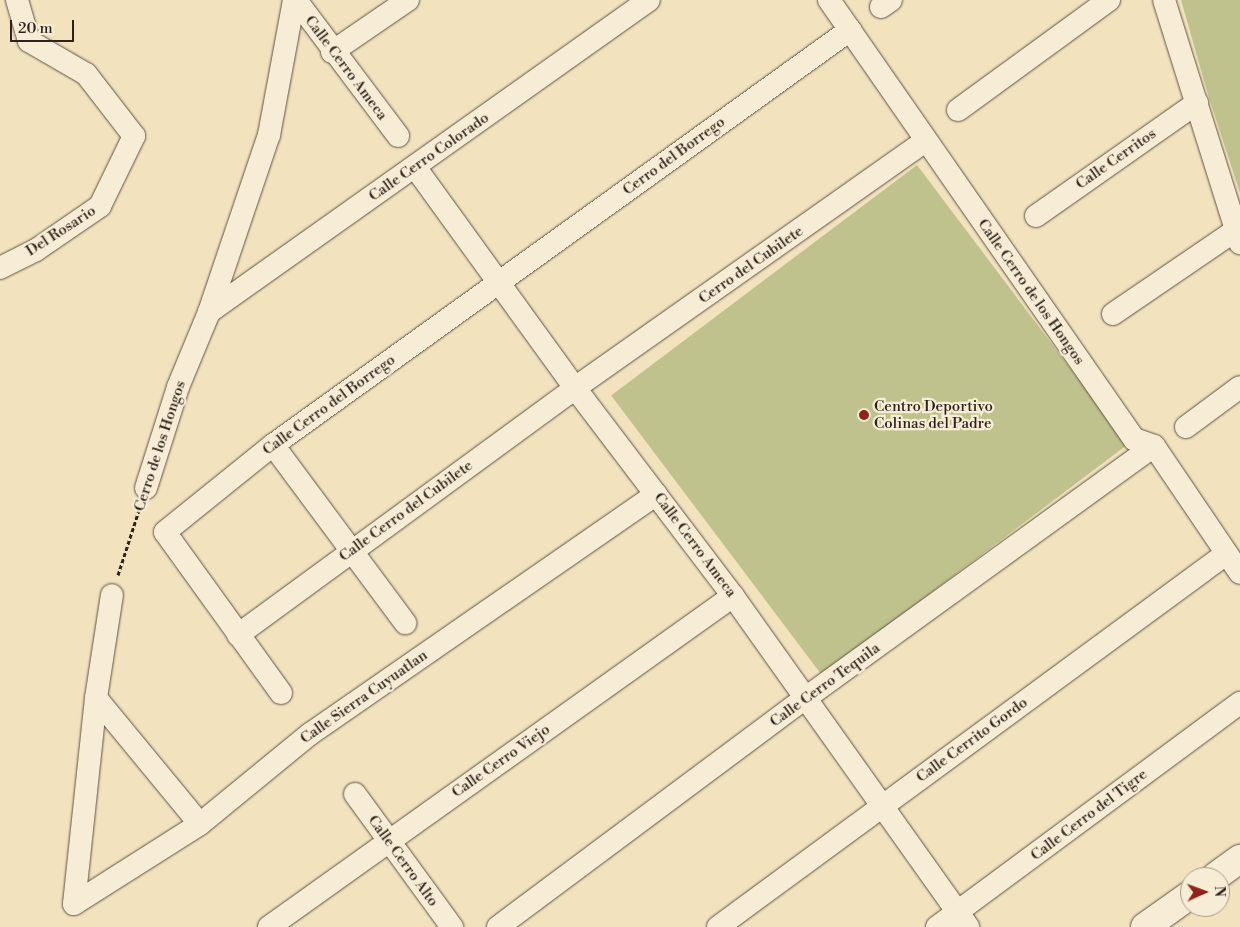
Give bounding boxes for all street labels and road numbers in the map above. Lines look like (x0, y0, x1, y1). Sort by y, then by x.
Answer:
street label: Calle Cerro Ameca (301, 12, 391, 124)
street label: Calle Cerro Colorado (365, 109, 493, 205)
street label: Cerro del Borrego (619, 113, 729, 199)
street label: Calle Cerritos (1072, 125, 1160, 193)
street label: Del Rosario (23, 202, 99, 260)
street label: Calle Cerro de los Hongos (974, 216, 1088, 368)
street label: Cerro del Cubilete (695, 222, 807, 308)
street label: Calle Cerro del Borrego (259, 351, 399, 459)
street label: Cerro de los Hongos (130, 378, 190, 514)
street label: Calle Cerro del Cubilete (336, 456, 476, 566)
street label: Calle Cerro Ameca (650, 489, 740, 601)
street label: Calle Cerro Tequila (767, 639, 883, 731)
street label: Calle Sierra Cuyuatlan (297, 646, 431, 748)
street label: Calle Cerrito Gordo (913, 694, 1031, 786)
street label: Calle Cerro Viejo (448, 720, 554, 802)
street label: Calle Cerro del Tigre (1027, 765, 1151, 865)
street label: Calle Cerro Alto (364, 812, 442, 910)

